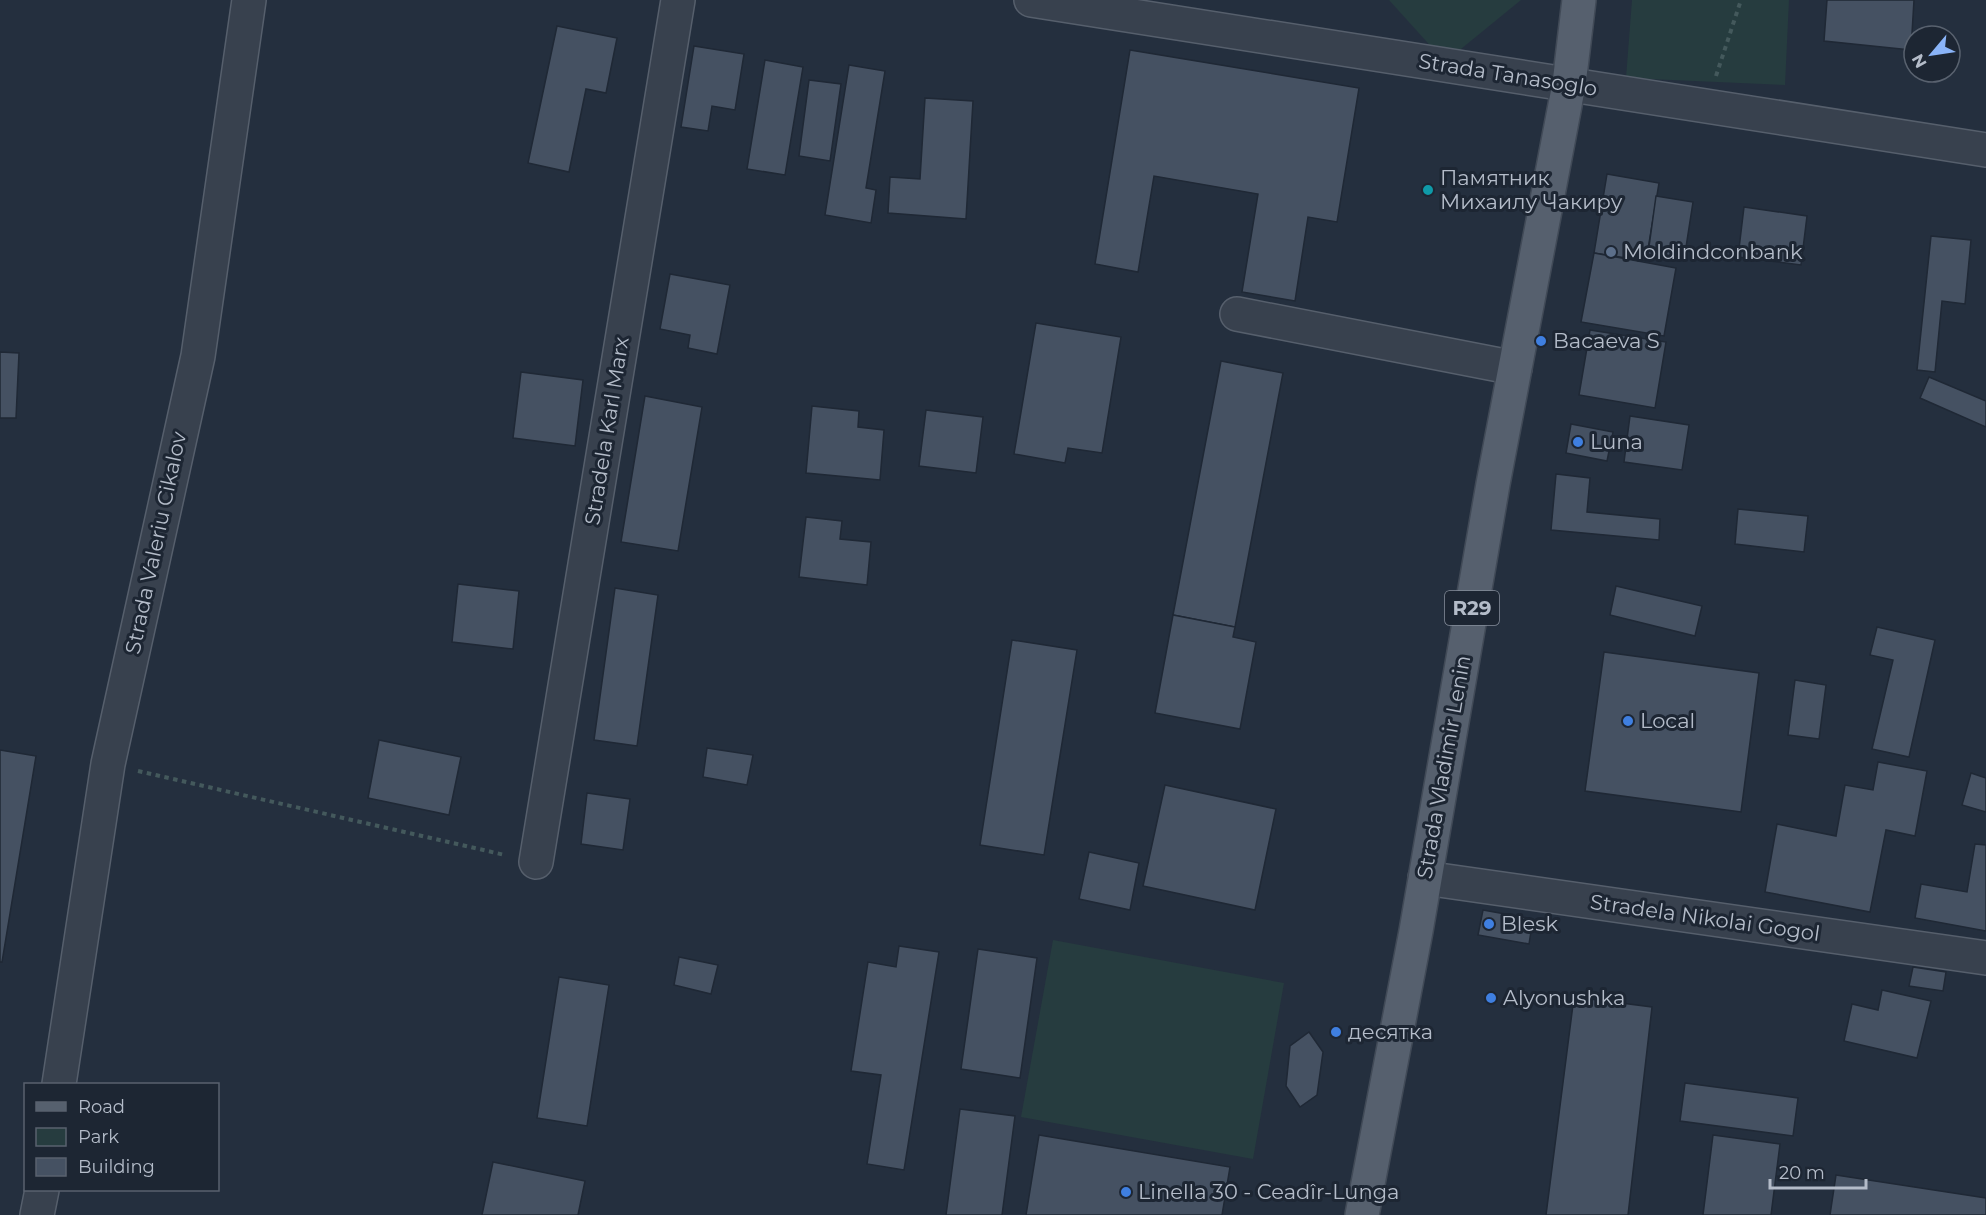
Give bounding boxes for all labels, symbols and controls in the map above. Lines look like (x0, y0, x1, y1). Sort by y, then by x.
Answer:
north arrow (1902, 24, 1962, 84)
street label: Strada Tanasoglo (1417, 48, 1599, 101)
text: N (1908, 51, 1931, 71)
place label: Памятник Михаилу Чакиру (1440, 165, 1623, 214)
marker: Памятник Михаилу Чакиру (1421, 183, 1435, 197)
place label: Moldindconbank (1623, 239, 1803, 264)
marker: Moldindconbank (1604, 245, 1618, 259)
place label: Bacaeva S (1553, 328, 1660, 353)
marker: Bacaeva S (1534, 334, 1548, 348)
street label: Stradela Karl Marx (579, 335, 634, 527)
street label: Strada Valeriu Cikalov (120, 429, 191, 656)
place label: Luna (1590, 429, 1643, 454)
marker: Luna (1571, 435, 1585, 449)
road number: R29 (1445, 591, 1499, 625)
street label: Strada Vladimir Lenin (1412, 653, 1475, 881)
place label: Local (1640, 708, 1695, 733)
marker: Local (1621, 714, 1635, 728)
street label: Stradela Nikolai Gogol (1589, 889, 1822, 946)
place label: Blesk (1501, 911, 1558, 936)
marker: Blesk (1482, 917, 1496, 931)
place label: Alyonushka (1503, 985, 1625, 1010)
marker: Alyonushka (1484, 991, 1498, 1005)
place label: десятка (1348, 1019, 1433, 1044)
marker: десятка (1329, 1025, 1343, 1039)
legend (24, 1083, 219, 1191)
text: Road (78, 1096, 125, 1118)
text: Park (78, 1126, 119, 1148)
scale bar (1770, 1152, 1866, 1190)
text: Building (78, 1156, 155, 1178)
text: 20 m (1779, 1162, 1825, 1184)
place label: Linella 30 - Ceadîr-Lunga (1138, 1179, 1399, 1204)
marker: Linella 30 - Ceadîr-Lunga (1119, 1185, 1133, 1199)

